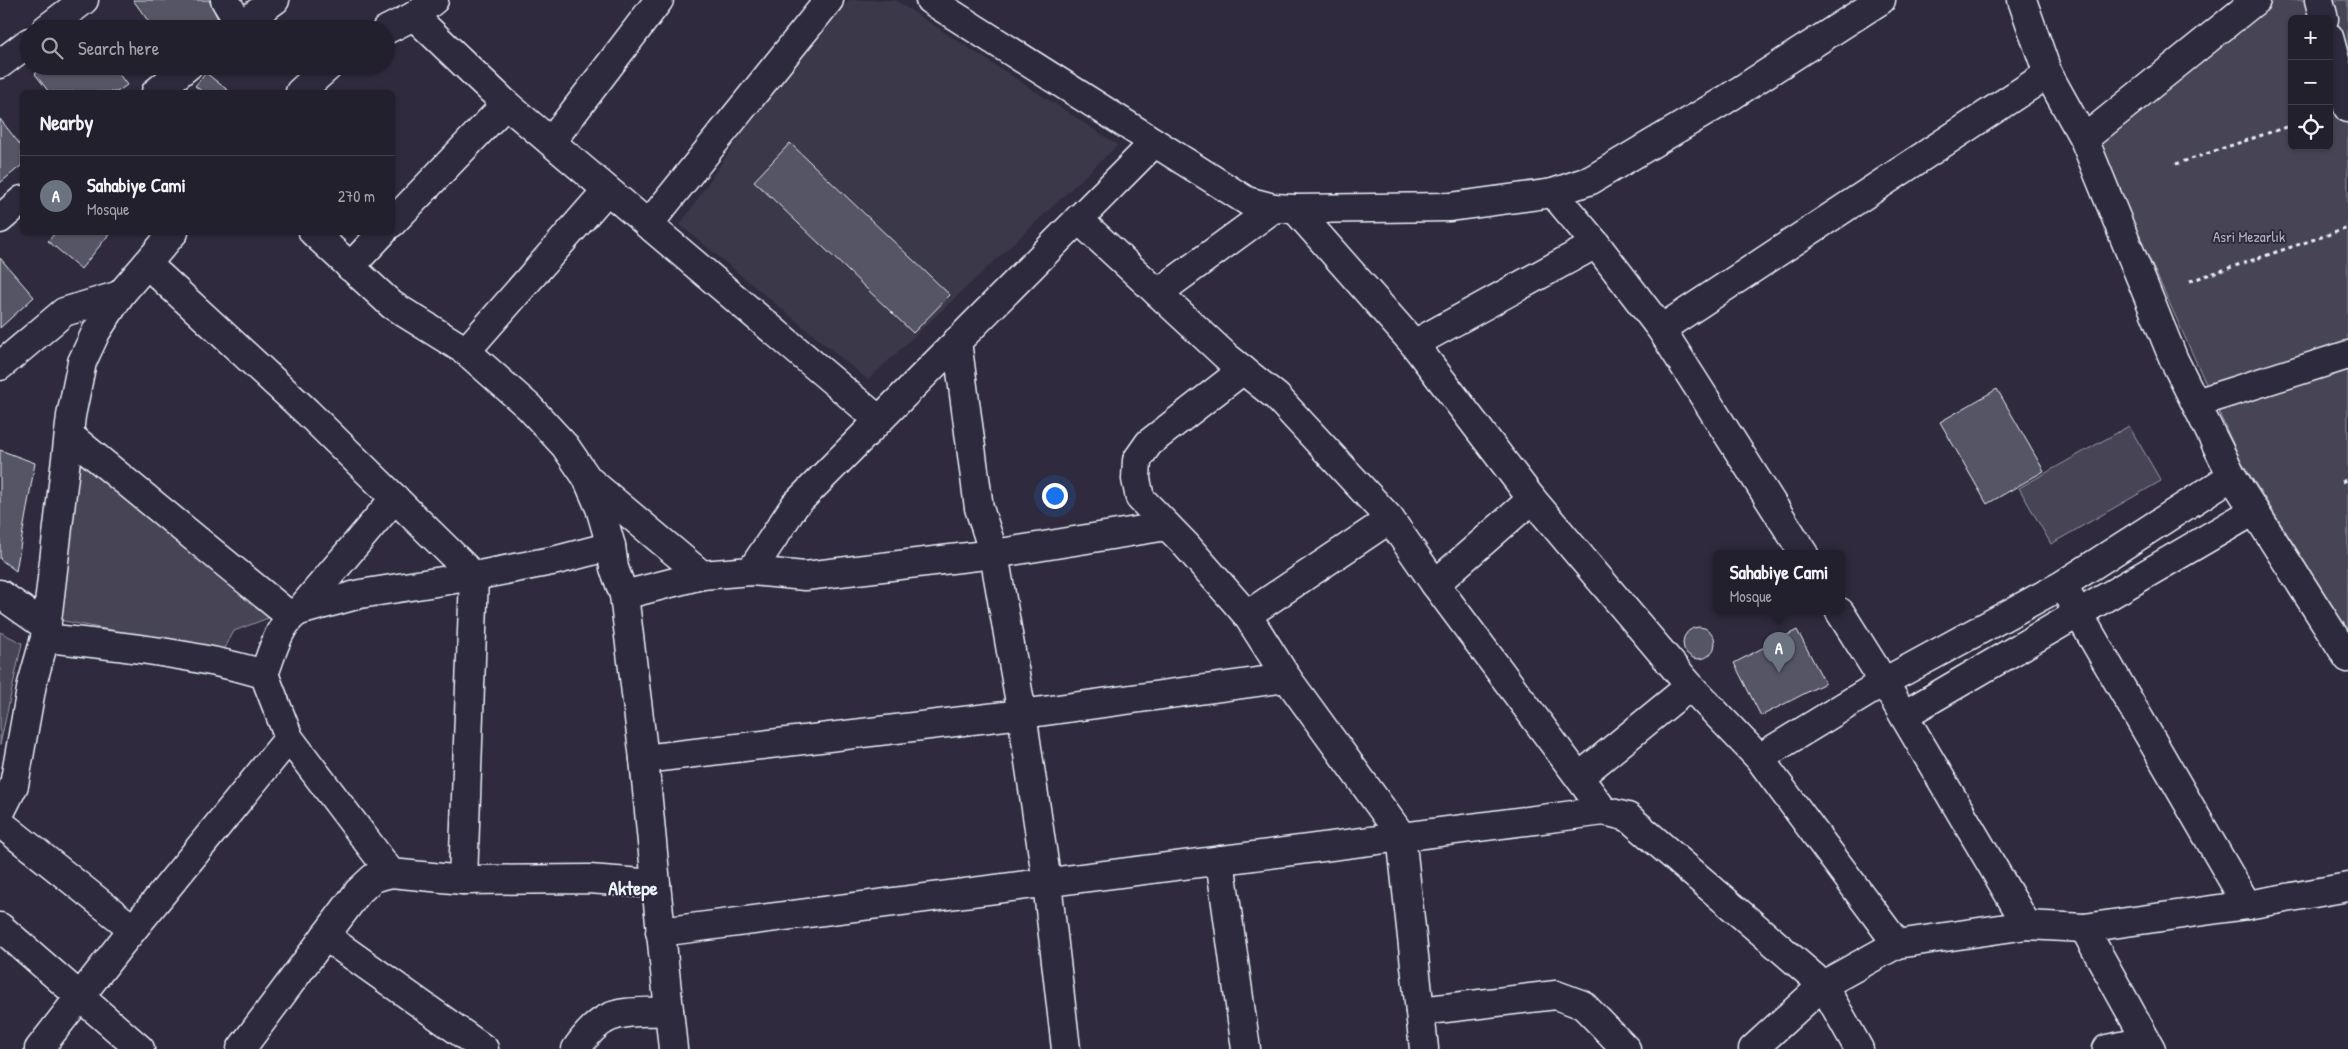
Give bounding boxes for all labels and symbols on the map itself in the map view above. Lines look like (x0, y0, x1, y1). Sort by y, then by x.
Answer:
park label: Asri Mezarlık (2213, 226, 2285, 247)
your location (1042, 483, 1068, 509)
pin: A (1763, 632, 1795, 673)
district label: Aktepe (608, 874, 658, 902)

